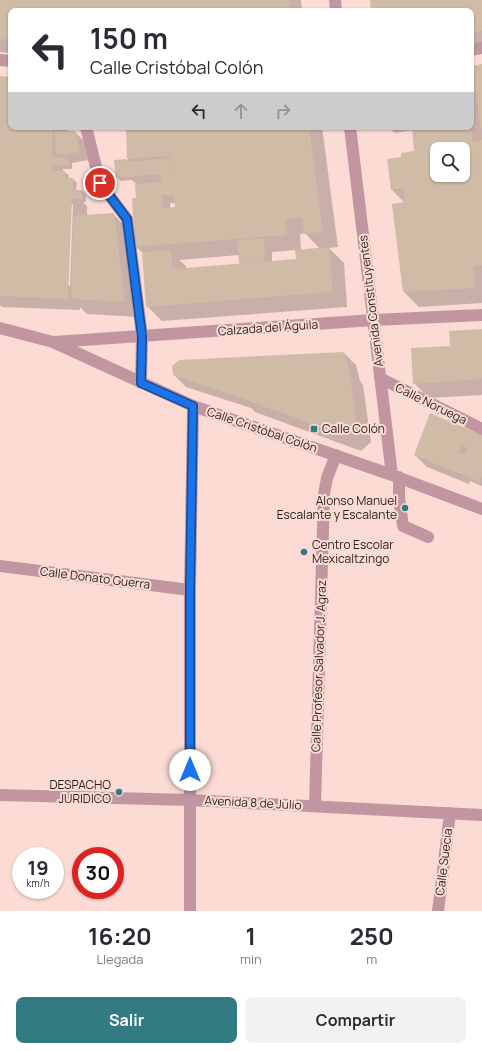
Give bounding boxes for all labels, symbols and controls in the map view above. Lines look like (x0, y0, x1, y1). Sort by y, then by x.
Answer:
text: 150 m (90, 19, 168, 57)
icon: left (24, 24, 76, 76)
text: Calle Cristóbal Colón (90, 55, 263, 79)
icon: left (188, 100, 210, 122)
icon: ahead (230, 100, 252, 122)
icon: right (272, 100, 294, 122)
map controls (430, 142, 470, 182)
button: search (430, 142, 470, 182)
pin (83, 166, 117, 200)
icon: arrive (89, 172, 111, 194)
street label: Avenida Constituyentes (354, 234, 387, 368)
street label: Calzada del Águila (217, 316, 319, 339)
street label: Calle Noruega (393, 379, 470, 428)
street label: Calle Cristóbal Colón (205, 403, 320, 456)
place label: Calle Colón (322, 420, 385, 437)
marker: Calle Colón (309, 424, 319, 434)
place label: Alonso Manuel Escalante y Escalante (277, 492, 397, 523)
marker: Alonso Manuel Escalante y Escalante (400, 503, 410, 513)
place label: Centro Escolar Mexicaltzingo (312, 536, 394, 567)
marker: Centro Escolar Mexicaltzingo (299, 547, 309, 557)
street label: Calle Donato Guerra (39, 562, 151, 593)
street label: Calle Profesor Salvador J. Agraz (307, 580, 330, 752)
position arrow (169, 749, 211, 791)
place label: DESPACHO JURIDICO (50, 776, 111, 807)
marker: DESPACHO JURIDICO (114, 787, 124, 797)
street label: Avenida 8 de Julio (204, 791, 302, 814)
street label: Calle Suecia (431, 827, 456, 897)
speed limit sign: 30 (72, 847, 124, 899)
text: 19 (27, 854, 49, 881)
text: km/h (26, 876, 50, 890)
text: 16:20 (88, 919, 152, 952)
text: 1 (246, 919, 256, 952)
text: 250 (350, 919, 394, 952)
text: Llegada (96, 950, 144, 968)
text: min (240, 950, 262, 968)
text: m (366, 950, 377, 968)
button: Salir (16, 997, 237, 1043)
button: Compartir (245, 997, 466, 1043)

